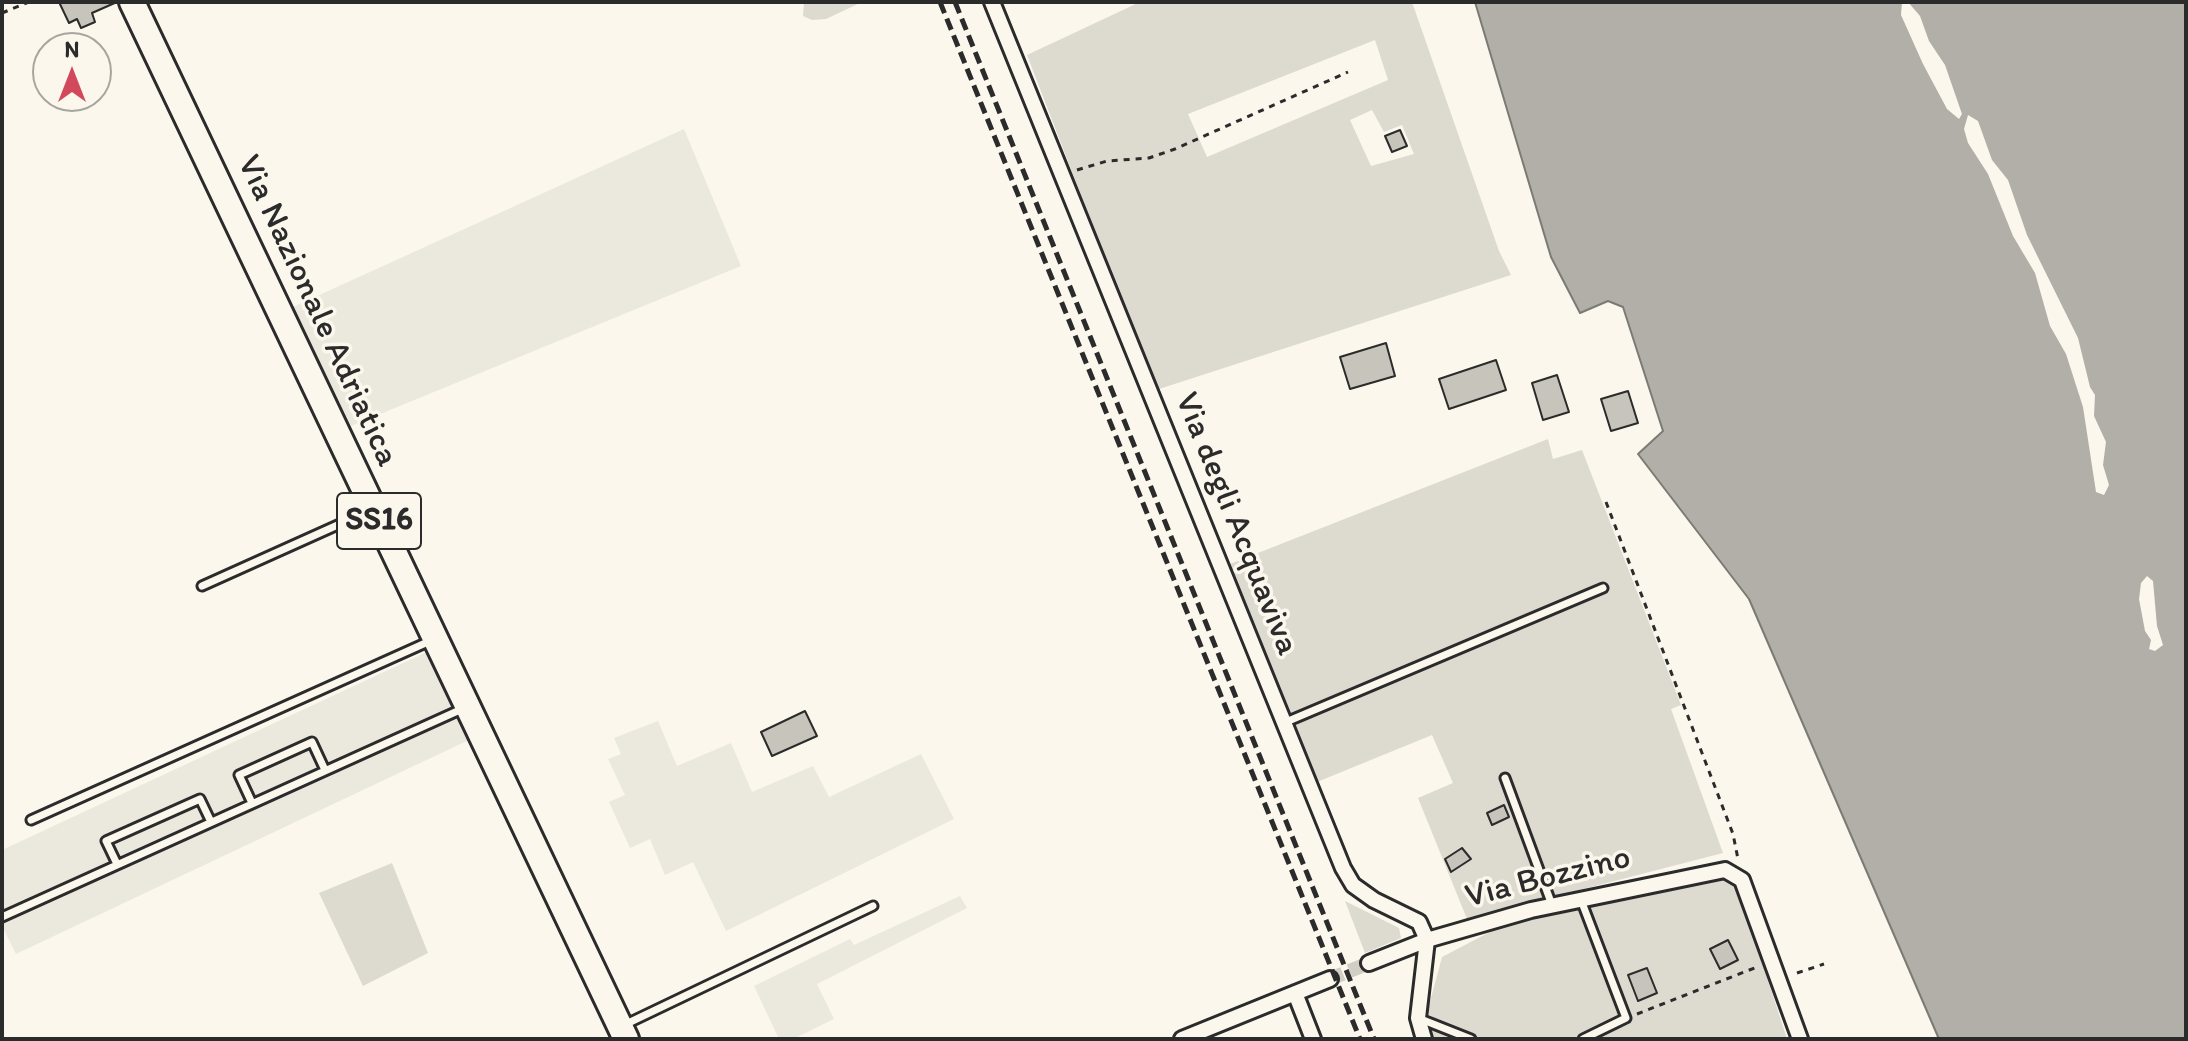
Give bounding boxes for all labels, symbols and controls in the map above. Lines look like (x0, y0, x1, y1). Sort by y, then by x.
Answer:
north arrow (32, 32, 112, 112)
text: N (65, 36, 79, 63)
street label: Via Nazionale Adriatica (227, 149, 407, 473)
street label: Via degli Acquaviva (1165, 387, 1307, 661)
road number: SS16 (337, 493, 421, 549)
street label: Via Bozzino (1461, 838, 1635, 918)

